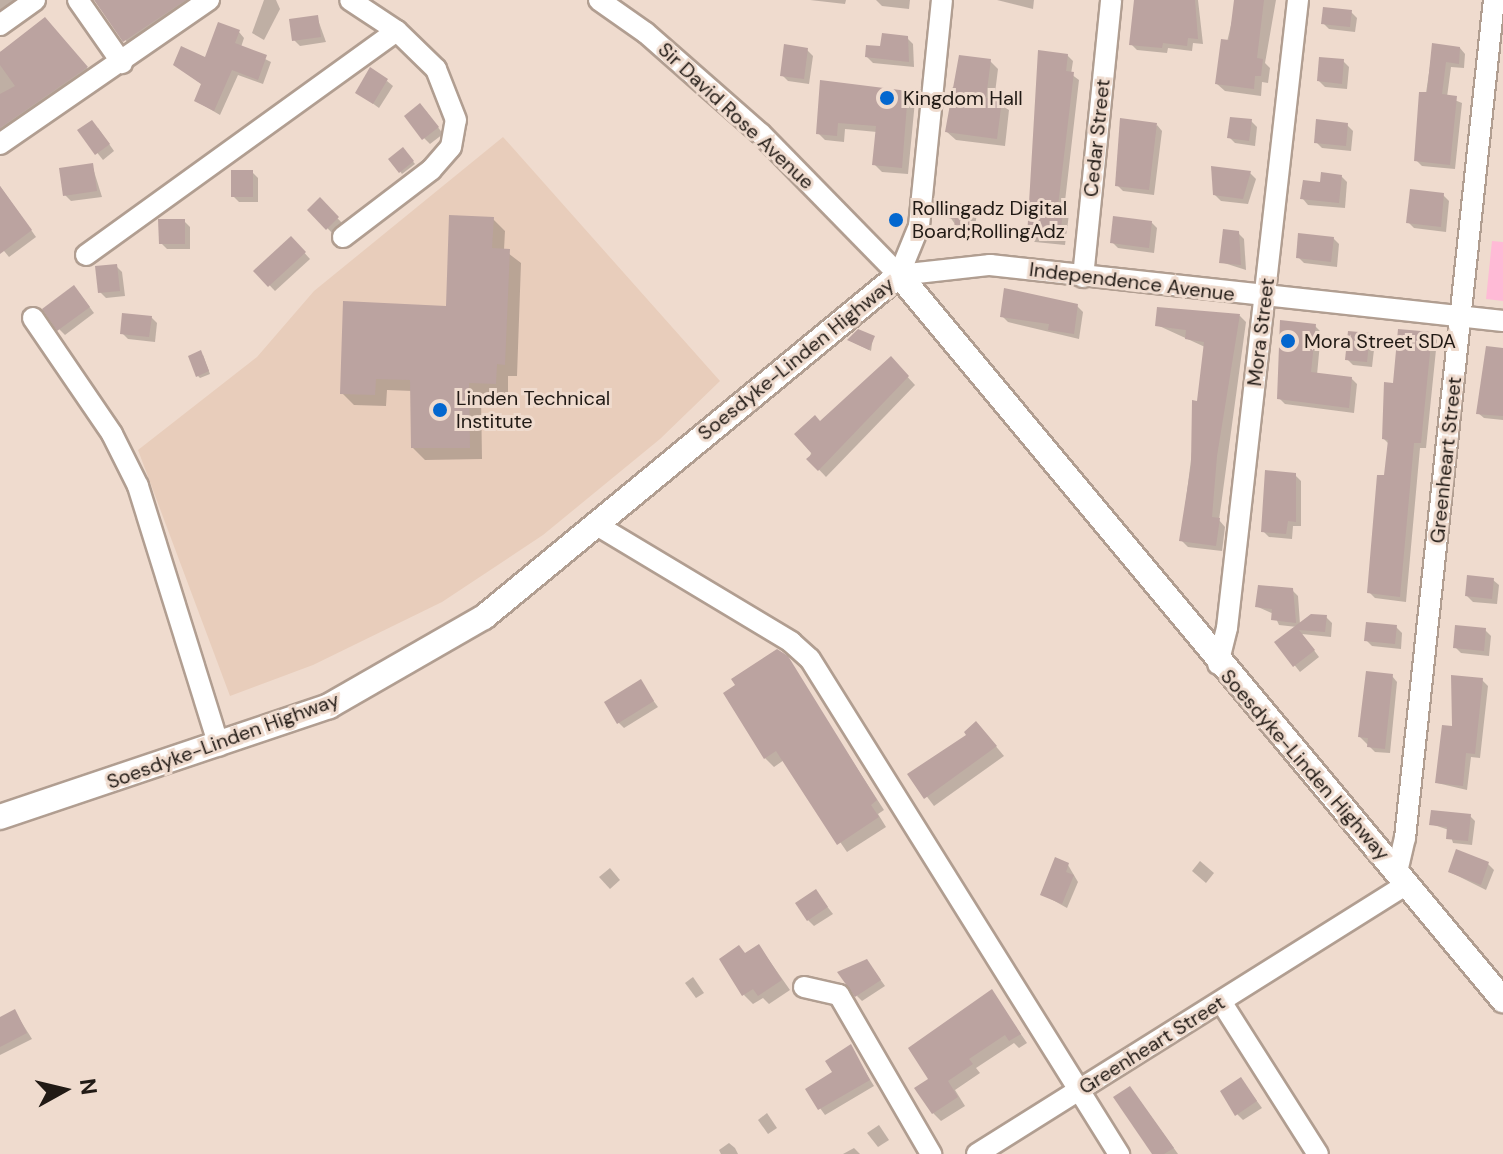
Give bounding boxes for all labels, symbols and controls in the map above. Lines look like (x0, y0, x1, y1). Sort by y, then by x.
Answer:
street label: Sir David Rose Avenue (653, 38, 819, 194)
street label: Cedar Street (1079, 78, 1115, 198)
place label: Kingdom Hall (903, 86, 1023, 110)
marker: Kingdom Hall (878, 89, 896, 107)
place label: Rollingadz Digital Board;RollingAdz (912, 196, 1067, 243)
marker: Rollingadz Digital Board;RollingAdz (887, 211, 905, 229)
street label: Independence Avenue (1028, 257, 1236, 307)
street label: Soesdyke-Linden Highway (693, 273, 899, 445)
street label: Mora Street (1242, 276, 1280, 388)
place label: Mora Street SDA (1304, 329, 1456, 353)
marker: Mora Street SDA (1279, 332, 1297, 350)
street label: Greenheart Street (1425, 376, 1467, 544)
place label: Linden Technical Institute (456, 386, 610, 433)
marker: Linden Technical Institute (431, 401, 449, 419)
street label: Soesdyke-Linden Highway (1215, 665, 1395, 865)
street label: Soesdyke-Linden Highway (104, 688, 342, 794)
street label: Greenheart Street (1075, 990, 1229, 1100)
north arrow (24, 1050, 104, 1130)
text: N (73, 1077, 104, 1097)

